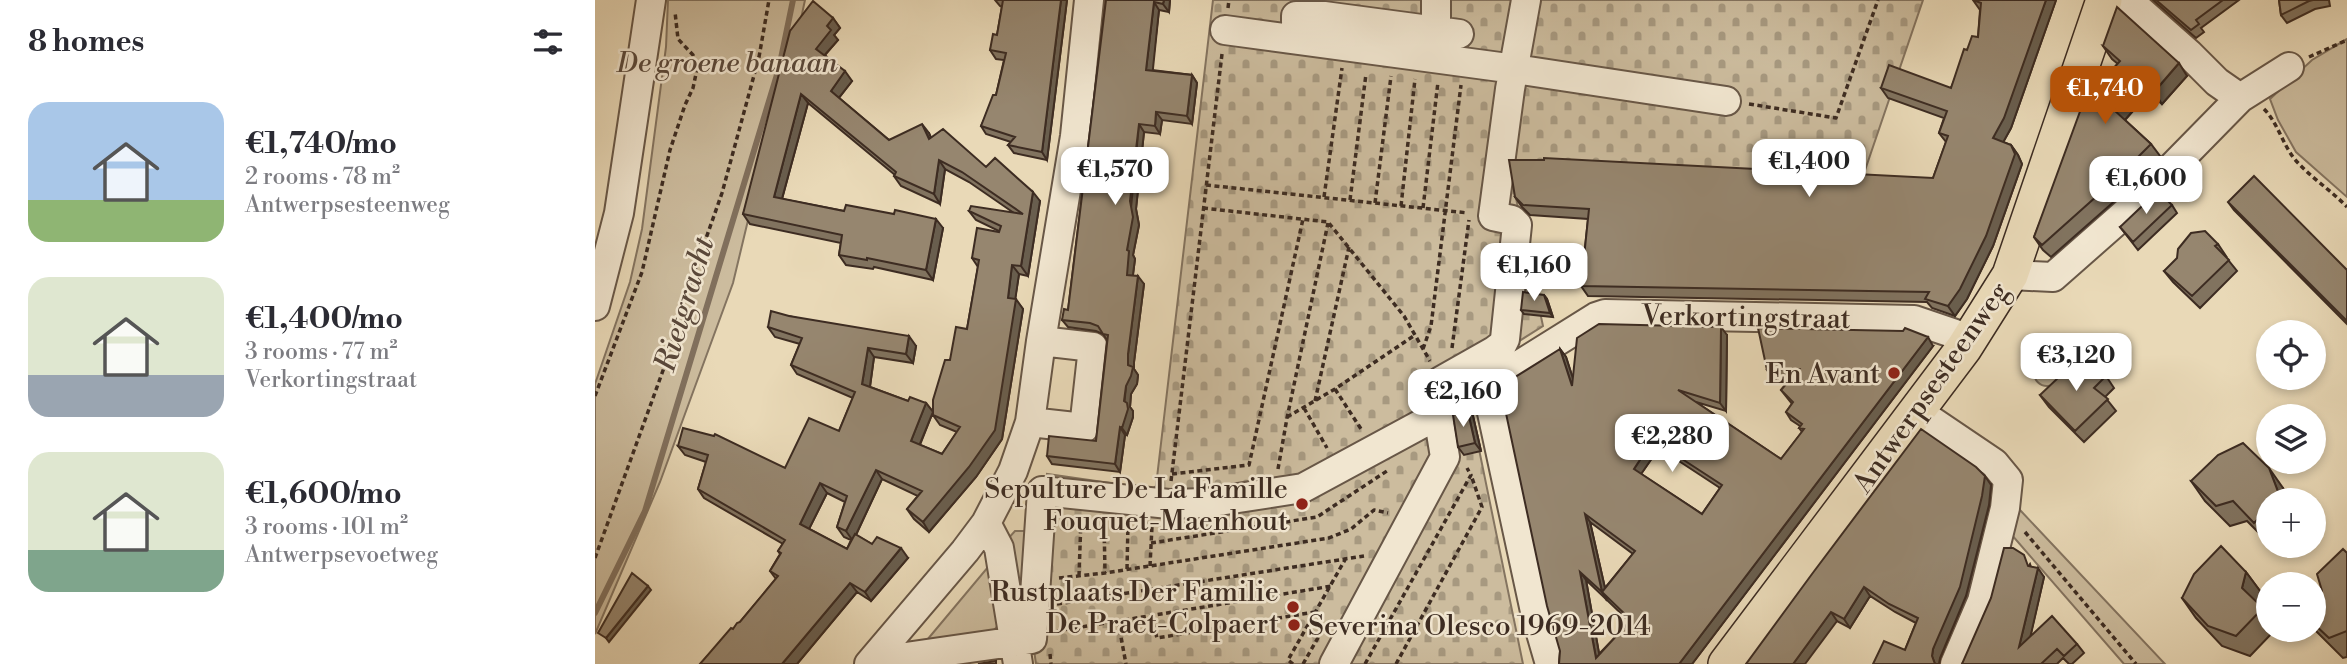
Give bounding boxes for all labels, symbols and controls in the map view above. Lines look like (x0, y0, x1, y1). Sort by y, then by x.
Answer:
text: 8 homes (28, 23, 144, 61)
icon: filters (529, 23, 567, 61)
park label: De groene banaan (616, 46, 838, 81)
pin: €1,740 (2048, 66, 2162, 126)
text: €1,740 (2066, 75, 2144, 103)
text: €1,740/mo (245, 125, 397, 163)
icon: home (84, 130, 168, 214)
pin: €1,400 (1752, 140, 1866, 199)
pin: €1,570 (1058, 148, 1172, 207)
text: €1,400 (1768, 148, 1850, 176)
text: €1,570 (1077, 156, 1153, 184)
pin: €1,600 (2089, 156, 2203, 216)
text: 2 rooms · 78 m² (245, 163, 400, 191)
text: €1,600 (2105, 165, 2187, 193)
text: Antwerpsesteenweg (245, 191, 450, 219)
water label: Rietgracht (646, 231, 724, 377)
pin: €1,160 (1477, 244, 1591, 303)
text: €1,160 (1496, 252, 1572, 280)
street label: Antwerpsesteenweg (1845, 275, 2017, 501)
street label: Verkortingstraat (1640, 298, 1851, 337)
text: €1,400/mo (245, 300, 403, 338)
icon: home (84, 305, 168, 389)
map controls (2256, 320, 2326, 642)
button: locate (2256, 320, 2326, 390)
pin: €3,120 (2019, 334, 2133, 393)
text: 3 rooms · 77 m² (245, 338, 398, 366)
text: €3,120 (2037, 342, 2115, 370)
place label: En Avant (1766, 357, 1880, 392)
marker: En Avant (1886, 365, 1902, 381)
text: Verkortingstraat (245, 366, 417, 394)
pin: €2,160 (1406, 370, 1520, 429)
text: €2,160 (1424, 378, 1502, 406)
button: layers (2256, 404, 2326, 474)
pin: €2,280 (1615, 414, 1729, 474)
text: €2,280 (1631, 423, 1713, 451)
place label: Sepulture De La Famille Fouquet-Maenhout (984, 472, 1288, 539)
text: €1,600/mo (245, 475, 402, 513)
icon: home (84, 480, 168, 564)
button: + (2256, 488, 2326, 558)
marker: Sepulture De La Famille Fouquet-Maenhout (1294, 496, 1310, 512)
text: 3 rooms · 101 m² (245, 513, 408, 541)
text: Antwerpsevoetweg (245, 541, 438, 569)
button: − (2256, 572, 2326, 642)
place label: Rustplaats Der Familie De Praet-Colpaert (991, 575, 1279, 642)
marker: Rustplaats Der Familie De Praet-Colpaert (1285, 599, 1301, 615)
place label: Severina Olesco 1969-2014 (1308, 609, 1651, 644)
marker: Severina Olesco 1969-2014 (1286, 617, 1302, 633)

